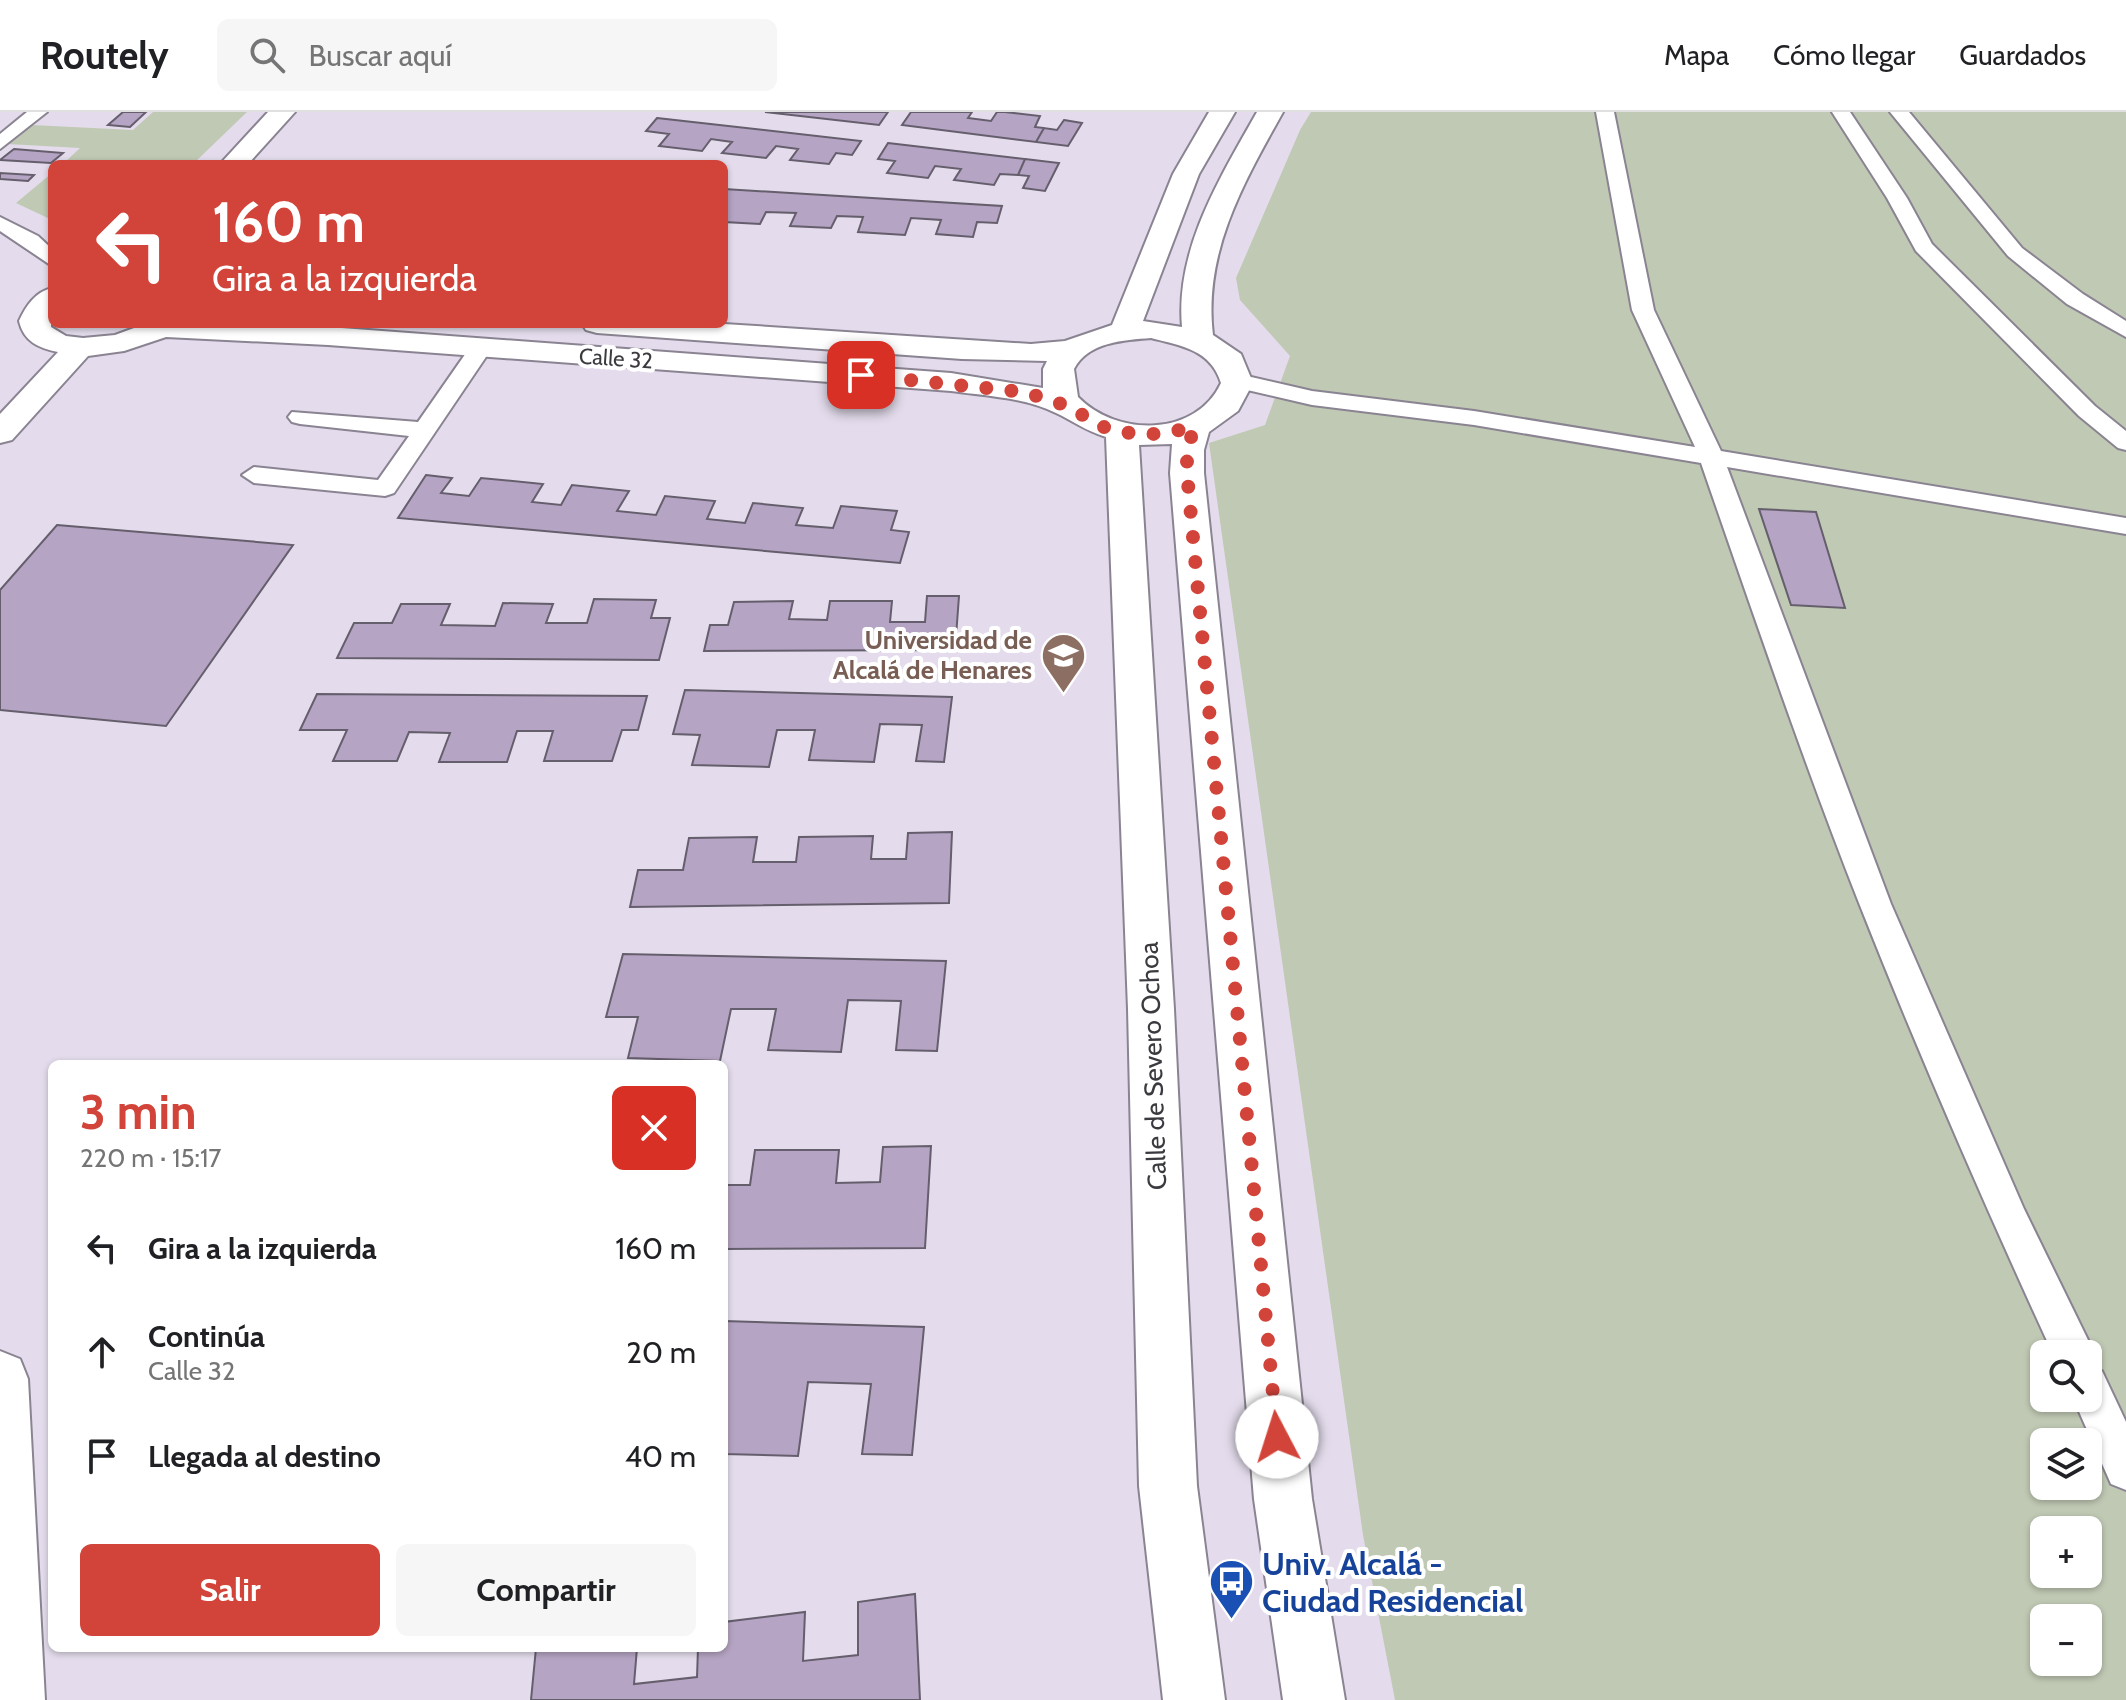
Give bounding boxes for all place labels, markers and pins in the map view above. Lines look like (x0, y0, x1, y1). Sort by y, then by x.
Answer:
pin (827, 341, 895, 409)
place label: Universidad de Alcalá de Henares (833, 624, 1032, 686)
school or university icon: Universidad de Alcalá de Henares (1039, 631, 1087, 694)
place label: Univ. Alcalá - Ciudad Residencial (1262, 1544, 1523, 1620)
bus stop icon: Univ. Alcalá - Ciudad Residencial (1207, 1558, 1255, 1621)

